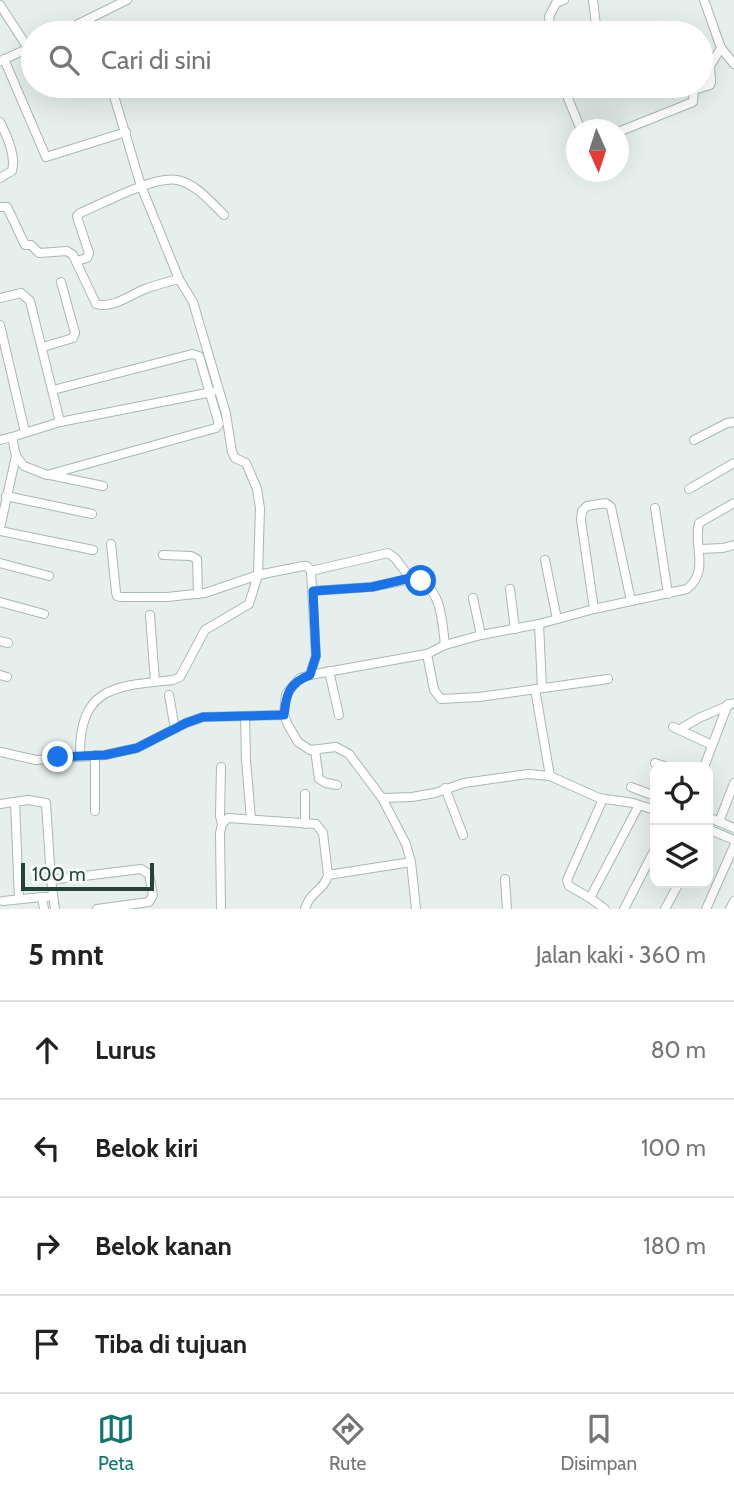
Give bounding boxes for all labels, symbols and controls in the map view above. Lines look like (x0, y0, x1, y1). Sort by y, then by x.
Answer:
search box (21, 21, 713, 98)
icon: search (45, 41, 83, 79)
text: Cari di sini (101, 44, 211, 76)
north arrow (566, 119, 629, 182)
route start (405, 565, 436, 596)
route end (42, 741, 73, 772)
map controls (650, 762, 713, 888)
button: locate (650, 762, 713, 825)
button: layers (650, 825, 713, 888)
scale bar (21, 860, 154, 892)
text: 100 m (32, 863, 86, 886)
text: 5 mnt (28, 936, 104, 973)
text: Jalan kaki · 360 m (536, 941, 706, 969)
icon: ahead (28, 1031, 66, 1069)
text: Lurus (95, 1034, 156, 1066)
text: 80 m (651, 1036, 706, 1064)
icon: left (28, 1129, 66, 1167)
text: Belok kiri (95, 1132, 198, 1164)
text: 100 m (641, 1134, 706, 1162)
icon: right (28, 1227, 66, 1265)
text: Belok kanan (95, 1230, 232, 1262)
text: 180 m (643, 1232, 706, 1260)
icon: arrive (28, 1325, 66, 1363)
text: Tiba di tujuan (95, 1328, 247, 1360)
tab: Peta (97, 1410, 135, 1475)
tab: Rute (329, 1410, 367, 1475)
tab: Disimpan (560, 1410, 637, 1475)

